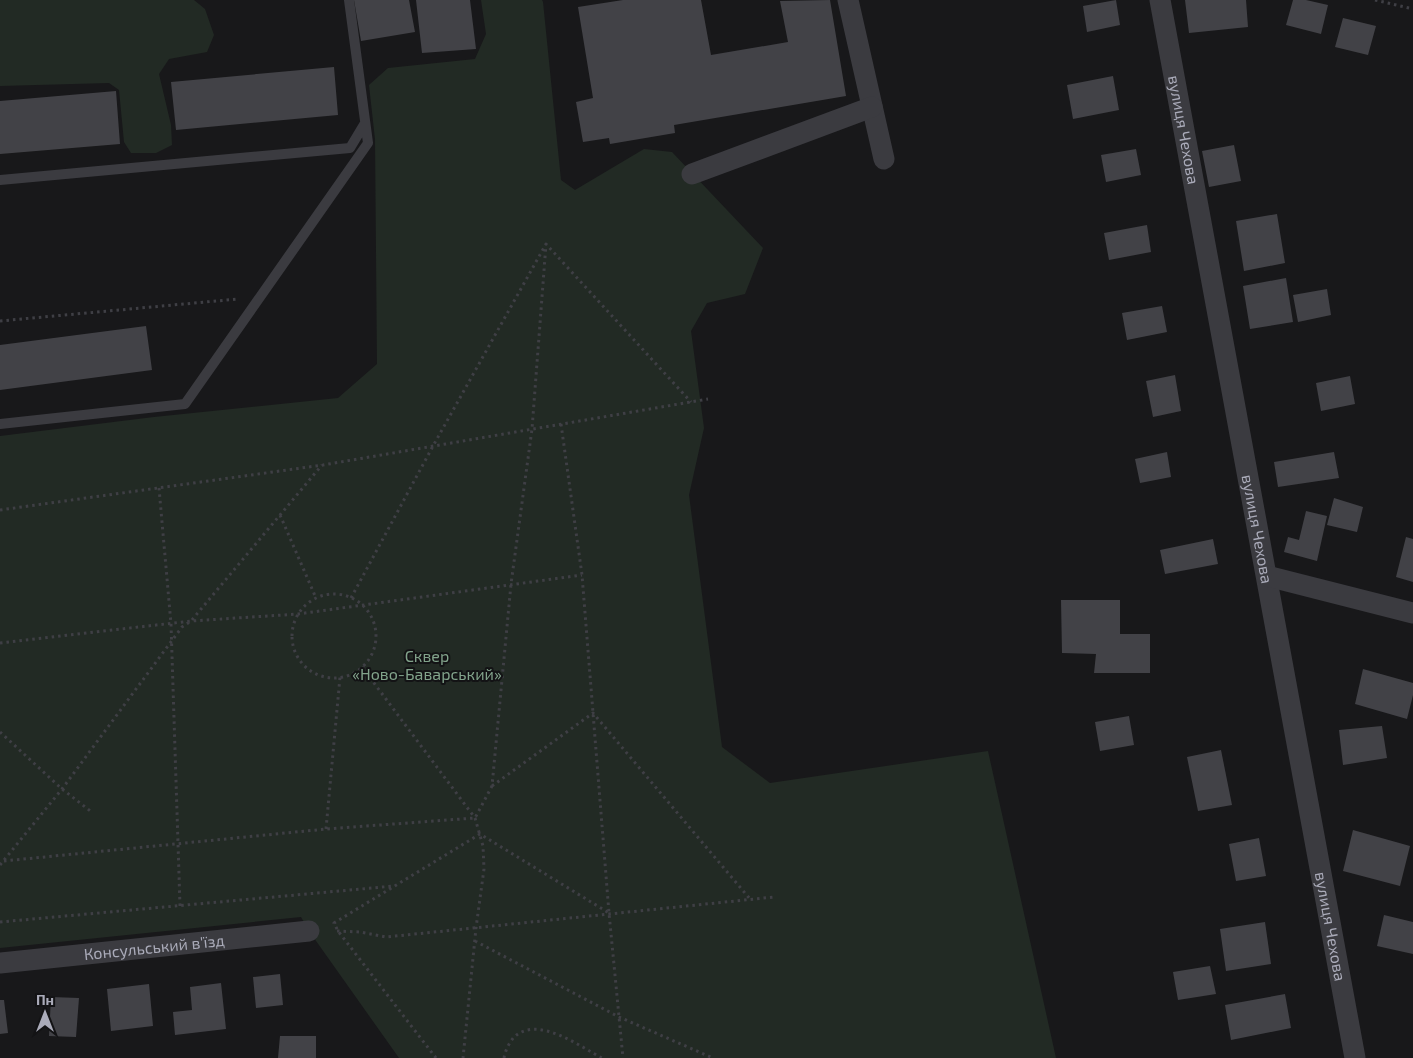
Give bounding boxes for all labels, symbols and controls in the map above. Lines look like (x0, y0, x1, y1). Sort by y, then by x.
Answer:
street label: вулиця Чехова (1165, 74, 1204, 186)
street label: вулиця Чехова (1239, 473, 1277, 585)
park label: Сквер «Ново-Баварський» (352, 646, 502, 683)
street label: вулиця Чехова (1312, 870, 1351, 982)
street label: Консульський в'їзд (83, 930, 225, 963)
north arrow (20, 988, 70, 1038)
text: Пн (36, 991, 54, 1008)

